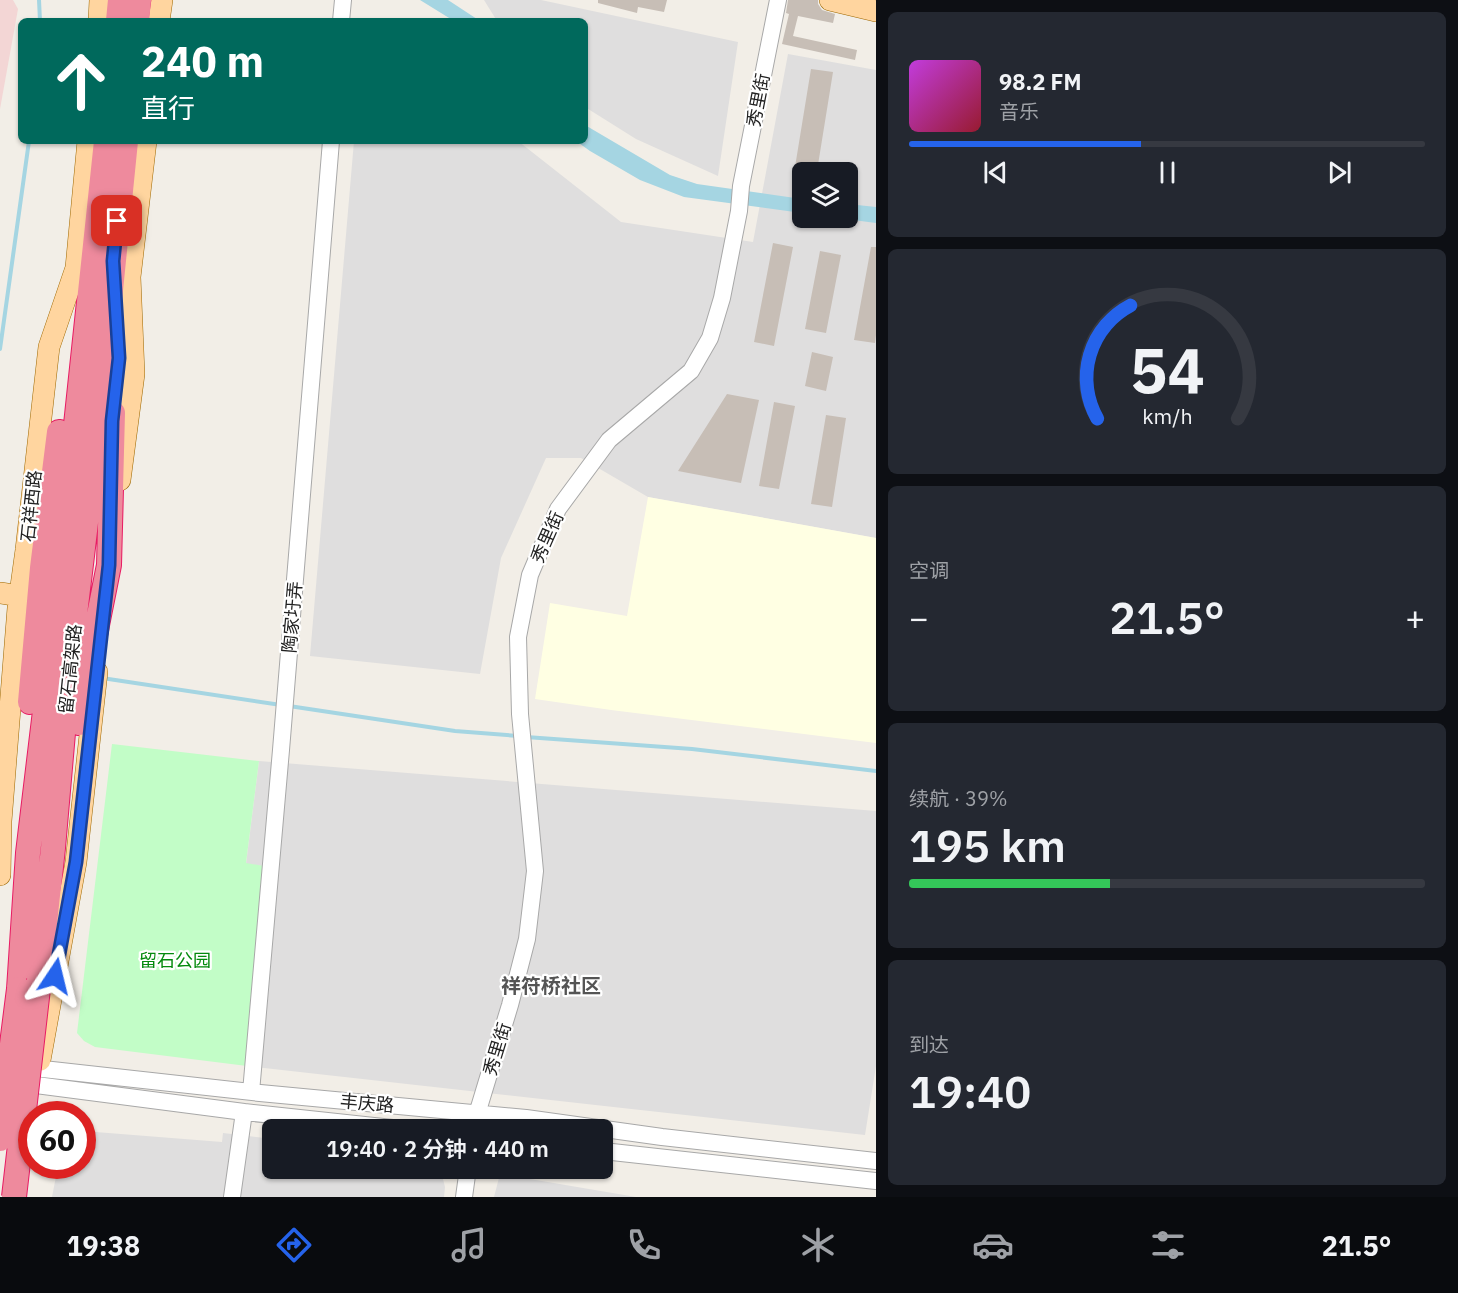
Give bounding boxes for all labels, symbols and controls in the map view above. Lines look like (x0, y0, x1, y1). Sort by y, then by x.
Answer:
text: 240 m (141, 34, 264, 89)
icon: ahead (42, 42, 120, 120)
text: 98.2 FM (999, 67, 1082, 96)
street label: 秀里街 (742, 71, 774, 129)
text: 直行 (141, 90, 195, 125)
text: 音乐 (999, 98, 1039, 125)
icon: previous (979, 156, 1012, 189)
icon: pause (1151, 156, 1184, 189)
icon: next (1323, 156, 1356, 189)
map controls (792, 162, 858, 228)
button: layers (792, 162, 858, 228)
pin (91, 195, 142, 246)
icon: arrive (100, 204, 133, 237)
text: 54 (1130, 329, 1204, 410)
text: km/h (1142, 402, 1192, 430)
street label: 石祥西路 (16, 469, 46, 543)
street label: 秀里街 (526, 508, 568, 566)
text: 空调 (909, 557, 949, 584)
street label: 陶家圩弄 (277, 580, 307, 654)
text: 21.5° (1109, 588, 1225, 646)
text: − (909, 596, 929, 639)
text: + (1405, 596, 1425, 639)
street label: 留石高架路 (54, 623, 86, 715)
text: 续航 · 39% (909, 785, 1008, 812)
text: 195 km (909, 816, 1066, 874)
position arrow (23, 944, 87, 1008)
park label: 留石公园 (139, 949, 211, 972)
district label: 祥符桥社区 (501, 972, 601, 999)
street label: 秀里街 (478, 1020, 516, 1078)
text: 到达 (909, 1031, 949, 1058)
text: 19:40 (909, 1062, 1031, 1120)
street label: 丰庆路 (339, 1089, 395, 1117)
speed limit sign: 60 (18, 1101, 96, 1179)
text: 19:40 · 2 分钟 · 440 m (326, 1134, 549, 1163)
icon: directions (273, 1224, 315, 1266)
icon: music (448, 1224, 490, 1266)
icon: phone (623, 1224, 665, 1266)
icon: climate (797, 1224, 839, 1266)
icon: car (972, 1224, 1014, 1266)
icon: filters (1147, 1224, 1189, 1266)
text: 19:38 (66, 1228, 140, 1263)
text: 21.5° (1322, 1228, 1391, 1263)

